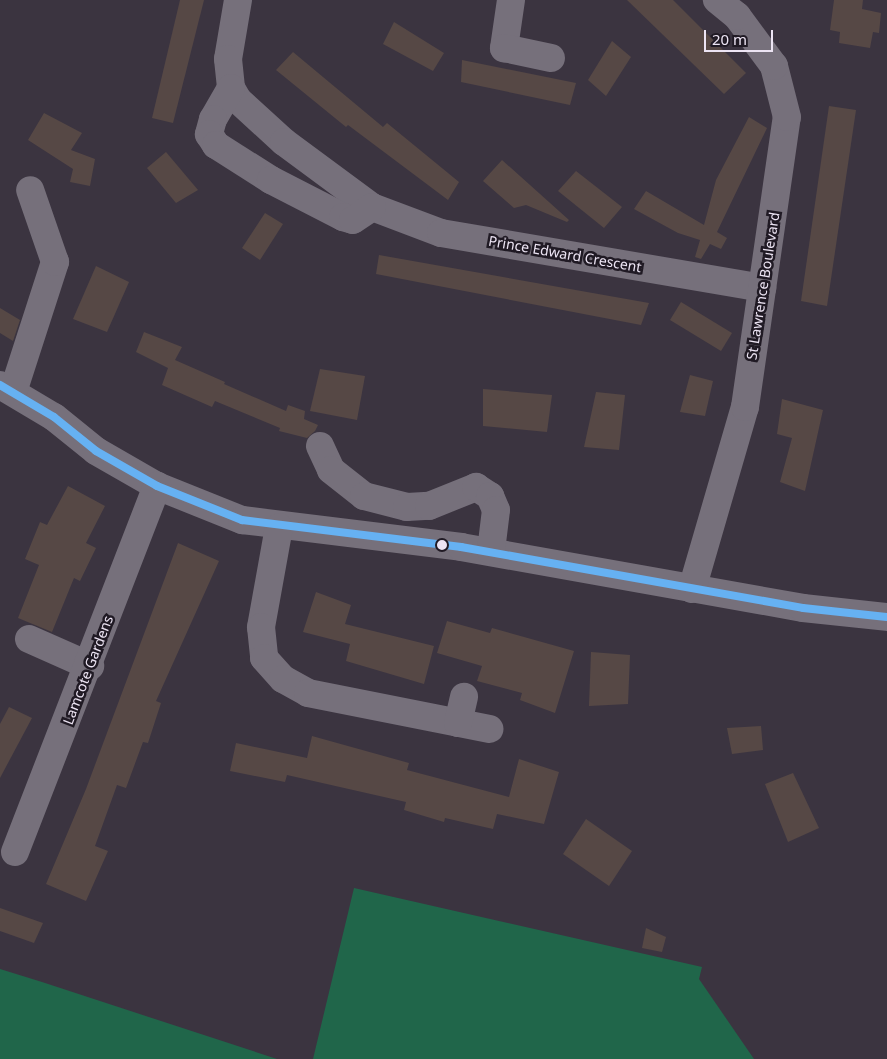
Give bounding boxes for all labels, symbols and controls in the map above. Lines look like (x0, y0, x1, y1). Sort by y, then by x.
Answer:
scale bar (707, 20, 776, 52)
text: 20 m (712, 29, 747, 49)
street label: St Lawrence Boulevard (743, 211, 783, 361)
street label: Prince Edward Crescent (487, 232, 643, 276)
unlabelled marker (437, 540, 447, 550)
street label: Lamcote Gardens (59, 613, 117, 727)

